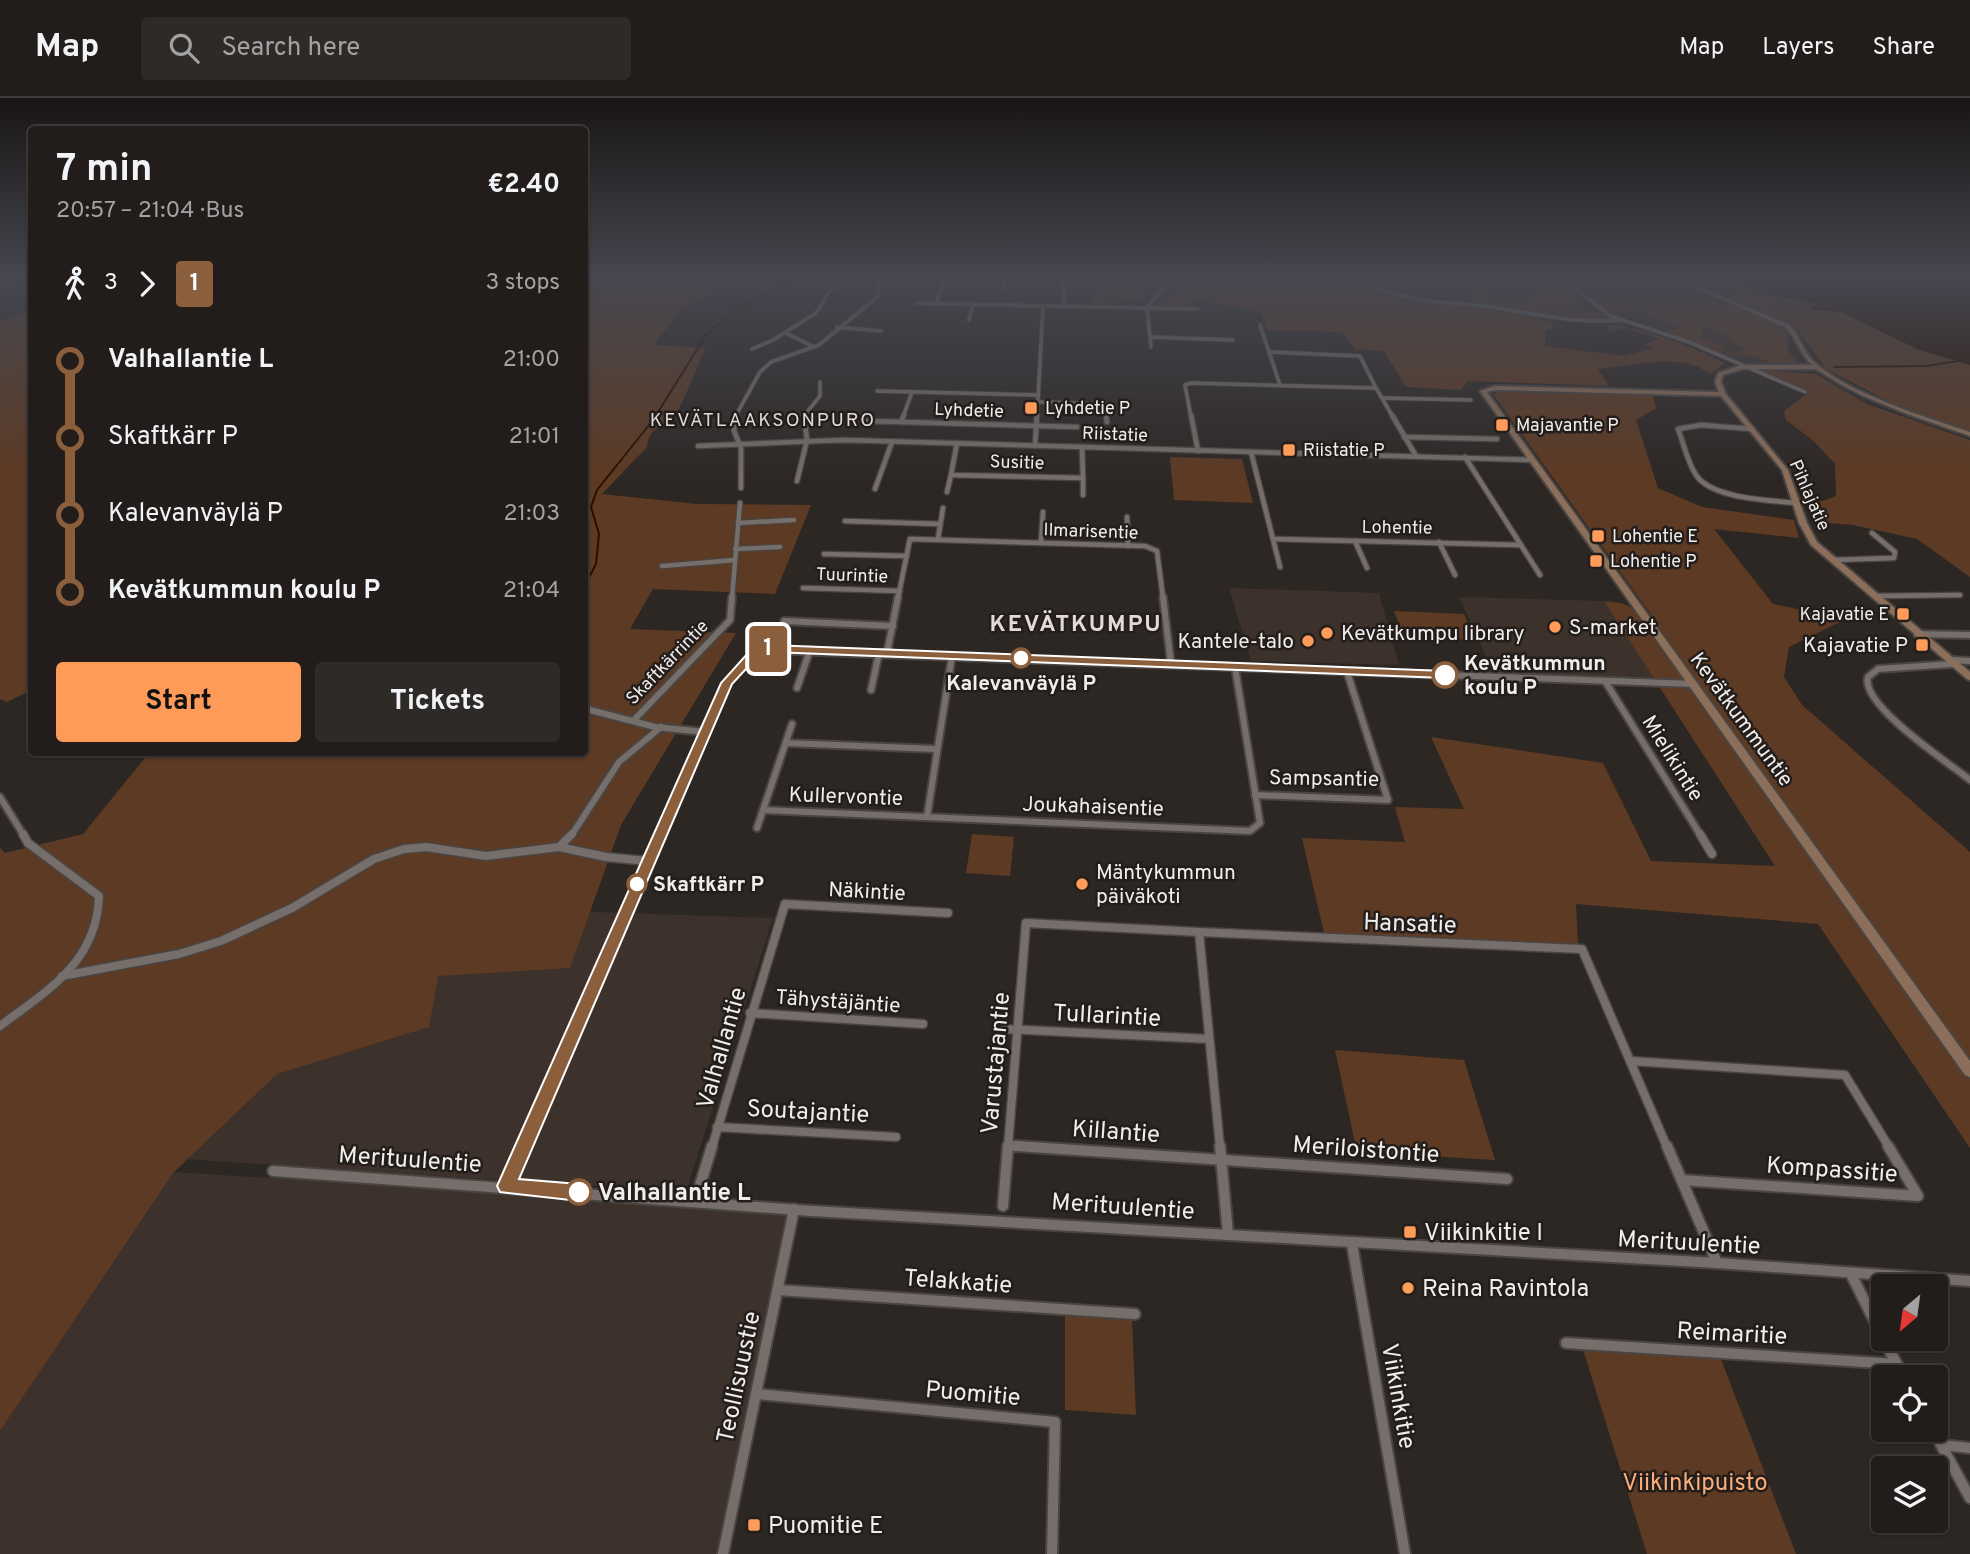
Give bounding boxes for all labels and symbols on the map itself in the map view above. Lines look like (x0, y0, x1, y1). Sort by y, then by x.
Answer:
place label: Lyhdetie P (1045, 398, 1130, 421)
street label: Lyhdetie (934, 399, 1004, 424)
marker: Lyhdetie P (1023, 400, 1039, 416)
district label: KEVÄTLAAKSONPURO (650, 408, 876, 433)
place label: Majavantie P (1516, 415, 1619, 438)
marker: Majavantie P (1494, 417, 1510, 433)
street label: Riistatie (1082, 423, 1148, 448)
place label: Riistatie P (1303, 440, 1384, 463)
marker: Riistatie P (1281, 442, 1297, 458)
street label: Susitie (989, 451, 1045, 476)
street label: Pihlajatie (1783, 457, 1834, 535)
street label: Lohentie (1361, 516, 1433, 541)
street label: Ilmarisentie (1043, 519, 1139, 546)
place label: Lohentie E (1612, 526, 1698, 549)
marker: Lohentie E (1590, 528, 1606, 544)
place label: Lohentie P (1610, 551, 1697, 574)
marker: Lohentie P (1588, 553, 1604, 569)
street label: Tuurintie (815, 564, 888, 589)
place label: Kajavatie E (1800, 604, 1889, 627)
marker: Kajavatie E (1895, 606, 1911, 622)
district label: KEVÄTKUMPU (989, 610, 1163, 640)
place label: S-market (1569, 615, 1657, 642)
street label: Skaftkärrintie (622, 616, 714, 710)
marker: S-market (1547, 619, 1563, 635)
place label: Kevätkumpu library (1341, 621, 1525, 648)
marker: Kevätkumpu library (1319, 625, 1335, 641)
line badge: 1 (745, 626, 791, 672)
place label: Kantele-talo (1177, 629, 1294, 656)
marker: Kantele-talo (1300, 633, 1316, 649)
place label: Kajavatie P (1803, 633, 1908, 660)
marker: Kajavatie P (1914, 637, 1930, 653)
street label: Kevätkummuntie (1683, 647, 1799, 792)
marker: Kalevanväylä P (1011, 648, 1031, 668)
place label: Kevätkummun koulu P (1464, 651, 1606, 702)
marker: Kevätkummun koulu P (1432, 662, 1458, 688)
place label: Kalevanväylä P (946, 671, 1096, 698)
street label: Mielikintie (1635, 711, 1709, 807)
street label: Sampsantie (1269, 765, 1379, 794)
street label: Kullervontie (788, 782, 904, 813)
street label: Joukahaisentie (1022, 792, 1164, 823)
place label: Mäntykummun päiväkoti (1096, 860, 1236, 911)
place label: Skaftkärr P (653, 872, 764, 899)
marker: Skaftkärr P (627, 874, 647, 894)
marker: Mäntykummun päiväkoti (1074, 876, 1090, 892)
street label: Näkintie (828, 877, 906, 908)
street label: Hansatie (1363, 908, 1457, 942)
street label: Valhallantie (691, 984, 755, 1113)
street label: Tähystäjäntie (775, 985, 901, 1020)
street label: Varustajantie (976, 991, 1018, 1135)
street label: Tullarintie (1052, 999, 1162, 1035)
street label: Soutajantie (746, 1095, 870, 1131)
street label: Killantie (1071, 1115, 1161, 1151)
street label: Meriloistontie (1291, 1131, 1440, 1171)
street label: Merituulentie (337, 1141, 482, 1181)
street label: Kompassitie (1765, 1151, 1899, 1191)
marker: Valhallantie L (566, 1179, 592, 1205)
place label: Valhallantie L (598, 1179, 751, 1209)
street label: Merituulentie (1050, 1188, 1195, 1228)
place label: Viikinkitie I (1424, 1219, 1543, 1249)
marker: Viikinkitie I (1402, 1224, 1418, 1240)
street label: Merituulentie (1616, 1225, 1761, 1263)
street label: Telakkatie (903, 1264, 1013, 1302)
north arrow (1871, 1274, 1948, 1351)
place label: Reina Ravintola (1422, 1275, 1589, 1305)
marker: Reina Ravintola (1400, 1280, 1416, 1296)
street label: Teollisuustie (711, 1309, 769, 1446)
street label: Reimaritie (1676, 1317, 1788, 1353)
street label: Viikinkitie (1373, 1341, 1421, 1451)
street label: Puomitie (924, 1376, 1022, 1414)
park label: Viikinkipuisto (1622, 1469, 1768, 1499)
place label: Puomitie E (768, 1512, 883, 1542)
marker: Puomitie E (746, 1517, 762, 1533)

